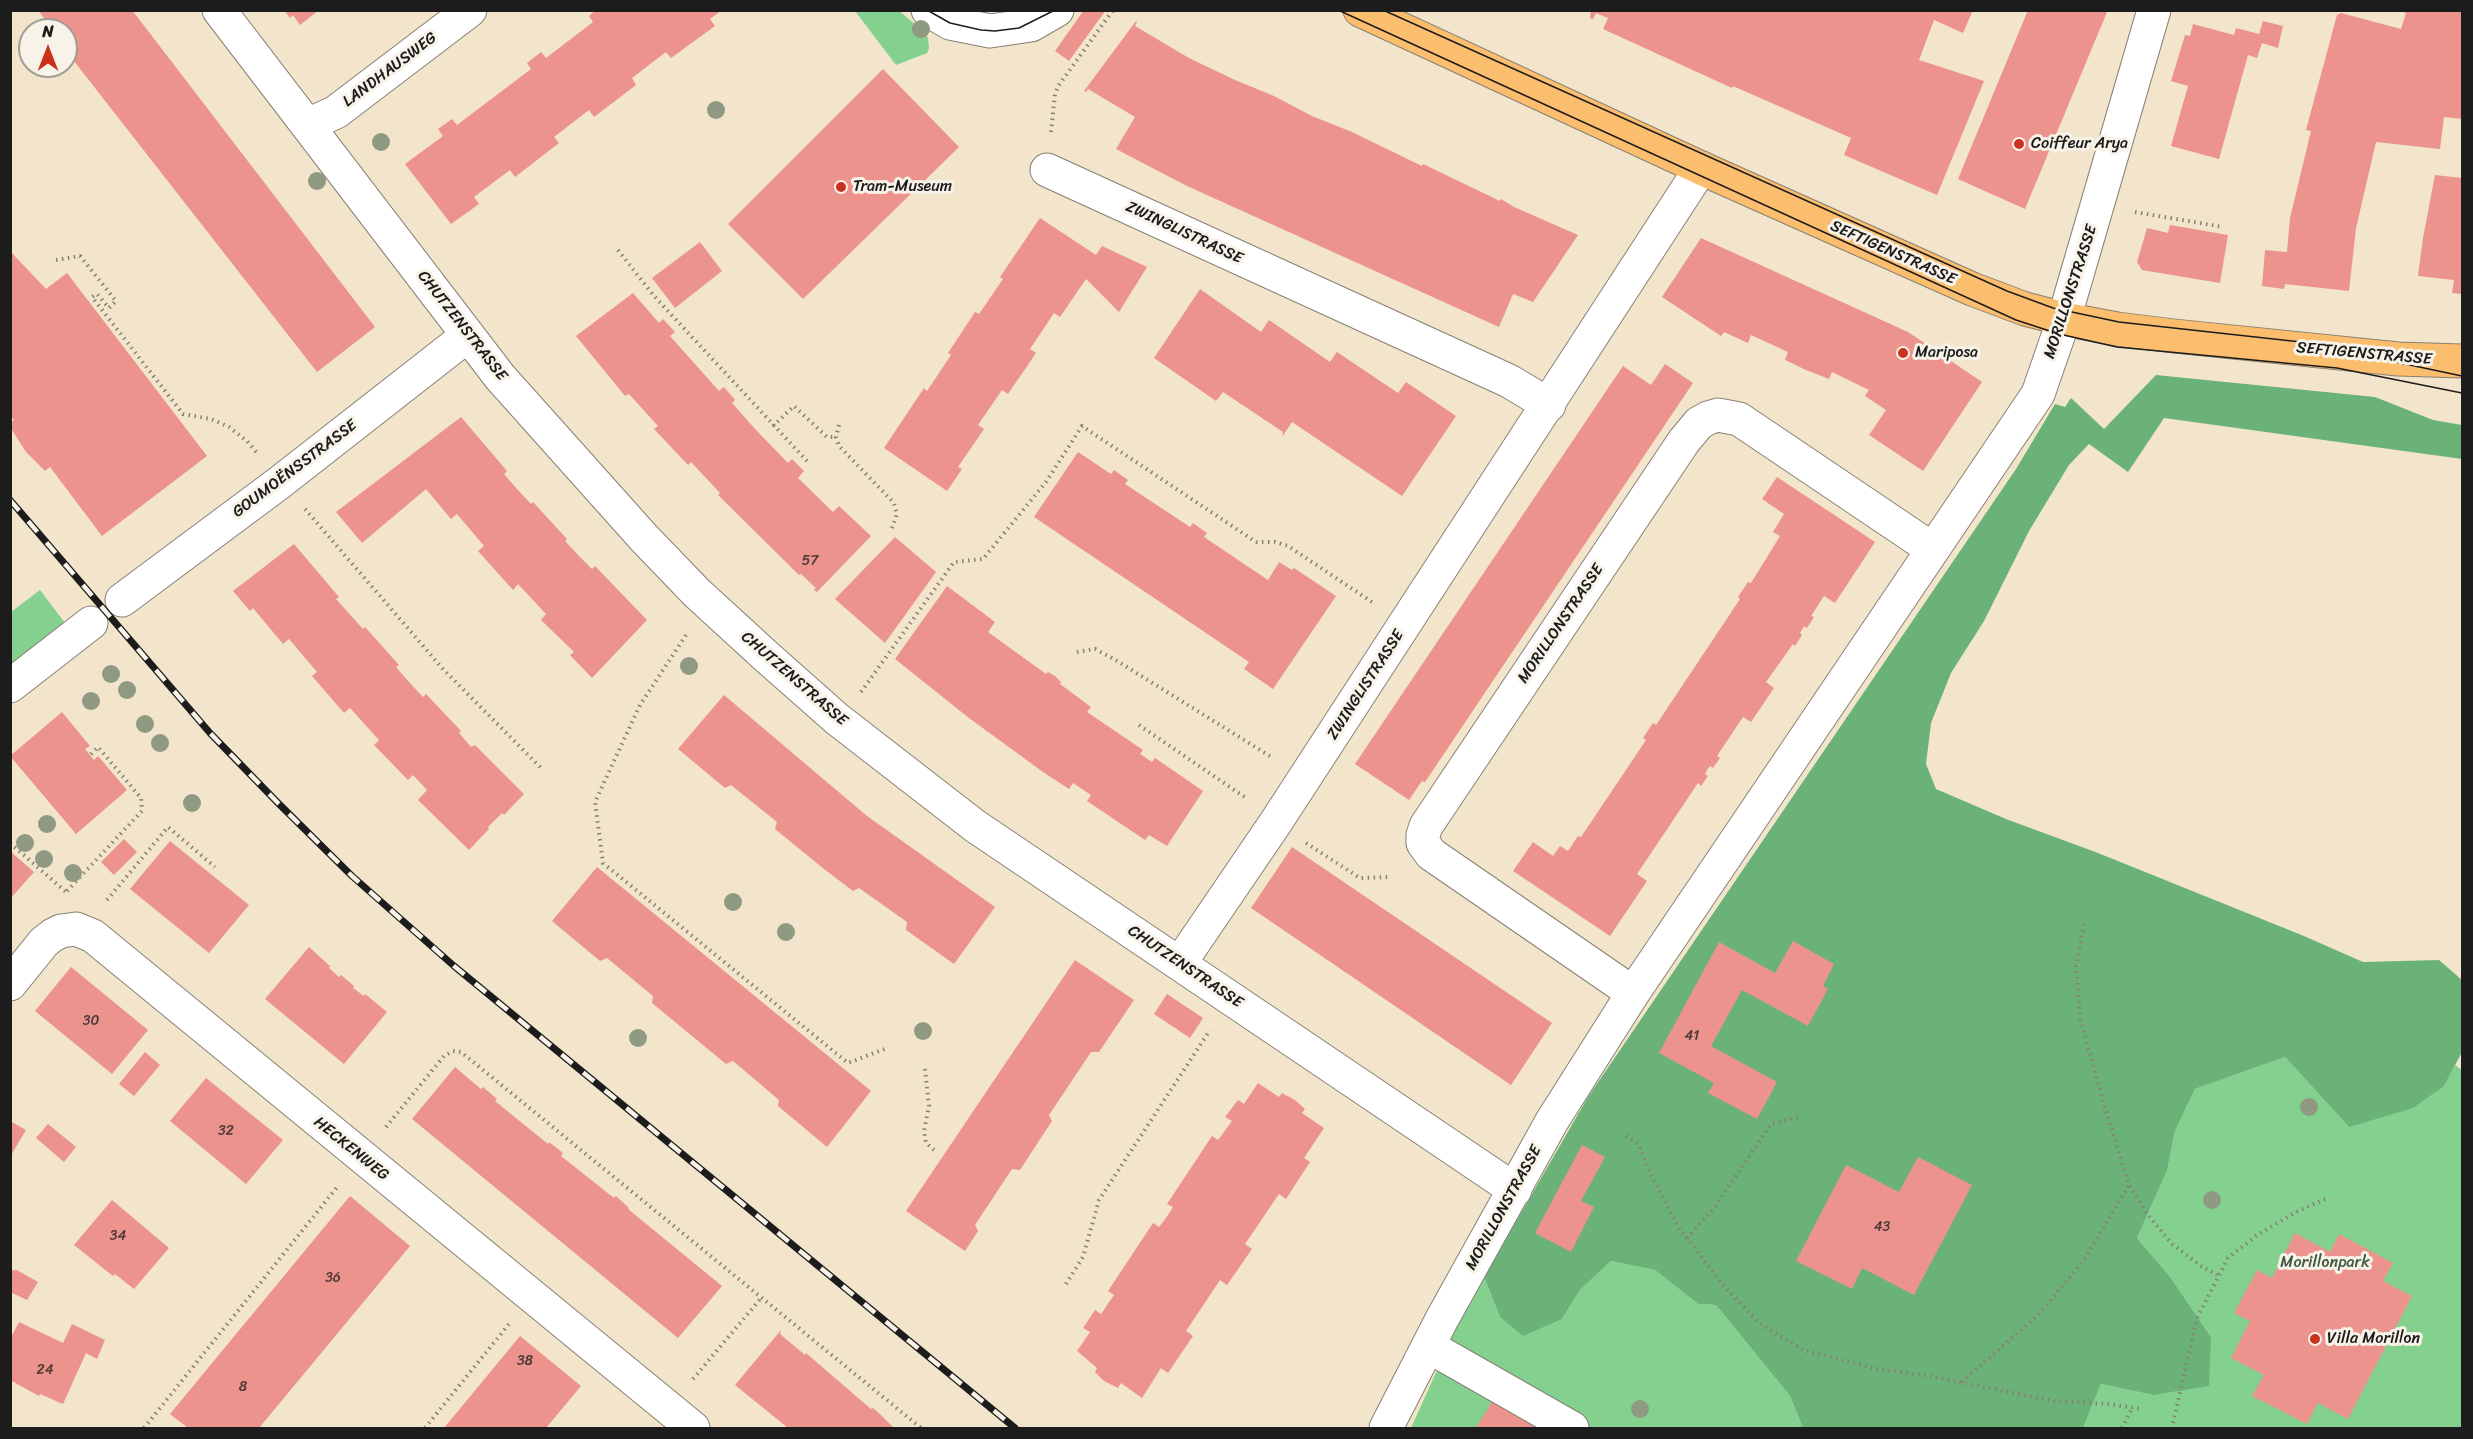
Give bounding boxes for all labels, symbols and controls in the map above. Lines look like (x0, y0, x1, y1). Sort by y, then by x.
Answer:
text: N (42, 17, 54, 46)
north arrow (18, 18, 78, 78)
street label: LANDHAUSWEG (339, 29, 441, 111)
place label: Coiffeur Arya (2031, 134, 2128, 154)
marker: Coiffeur Arya (2012, 137, 2026, 151)
place label: Tram-Museum (853, 177, 952, 197)
marker: Tram-Museum (834, 180, 848, 194)
street label: ZWINGLISTRASSE (1122, 197, 1246, 269)
street label: SEFTIGENSTRASSE (1827, 217, 1959, 289)
street label: MORILLONSTRASSE (2040, 223, 2102, 361)
street label: CHUTZENSTRASSE (413, 267, 511, 385)
street label: SEFTIGENSTRASSE (2296, 339, 2432, 369)
place label: Mariposa (1915, 343, 1978, 363)
marker: Mariposa (1896, 346, 1910, 360)
street label: GOUMOËNSSTRASSE (229, 416, 361, 522)
house number: 57 (802, 553, 818, 569)
street label: MORILLONSTRASSE (1514, 561, 1608, 687)
street label: ZWINGLISTRASSE (1323, 627, 1409, 743)
street label: CHUTZENSTRASSE (737, 628, 851, 730)
street label: CHUTZENSTRASSE (1124, 921, 1246, 1013)
house number: 30 (83, 1013, 99, 1029)
house number: 41 (1685, 1028, 1699, 1044)
street label: HECKENWEG (310, 1113, 392, 1185)
house number: 32 (218, 1123, 234, 1139)
street label: MORILLONSTRASSE (1462, 1142, 1546, 1274)
house number: 43 (1874, 1219, 1890, 1235)
house number: 34 (110, 1228, 126, 1244)
park label: Morillonpark (2280, 1253, 2370, 1273)
house number: 36 (325, 1270, 341, 1286)
place label: Villa Morillon (2327, 1329, 2420, 1349)
marker: Villa Morillon (2308, 1332, 2322, 1346)
house number: 38 (517, 1353, 533, 1369)
house number: 24 (37, 1362, 53, 1378)
house number: 8 (239, 1379, 247, 1395)

